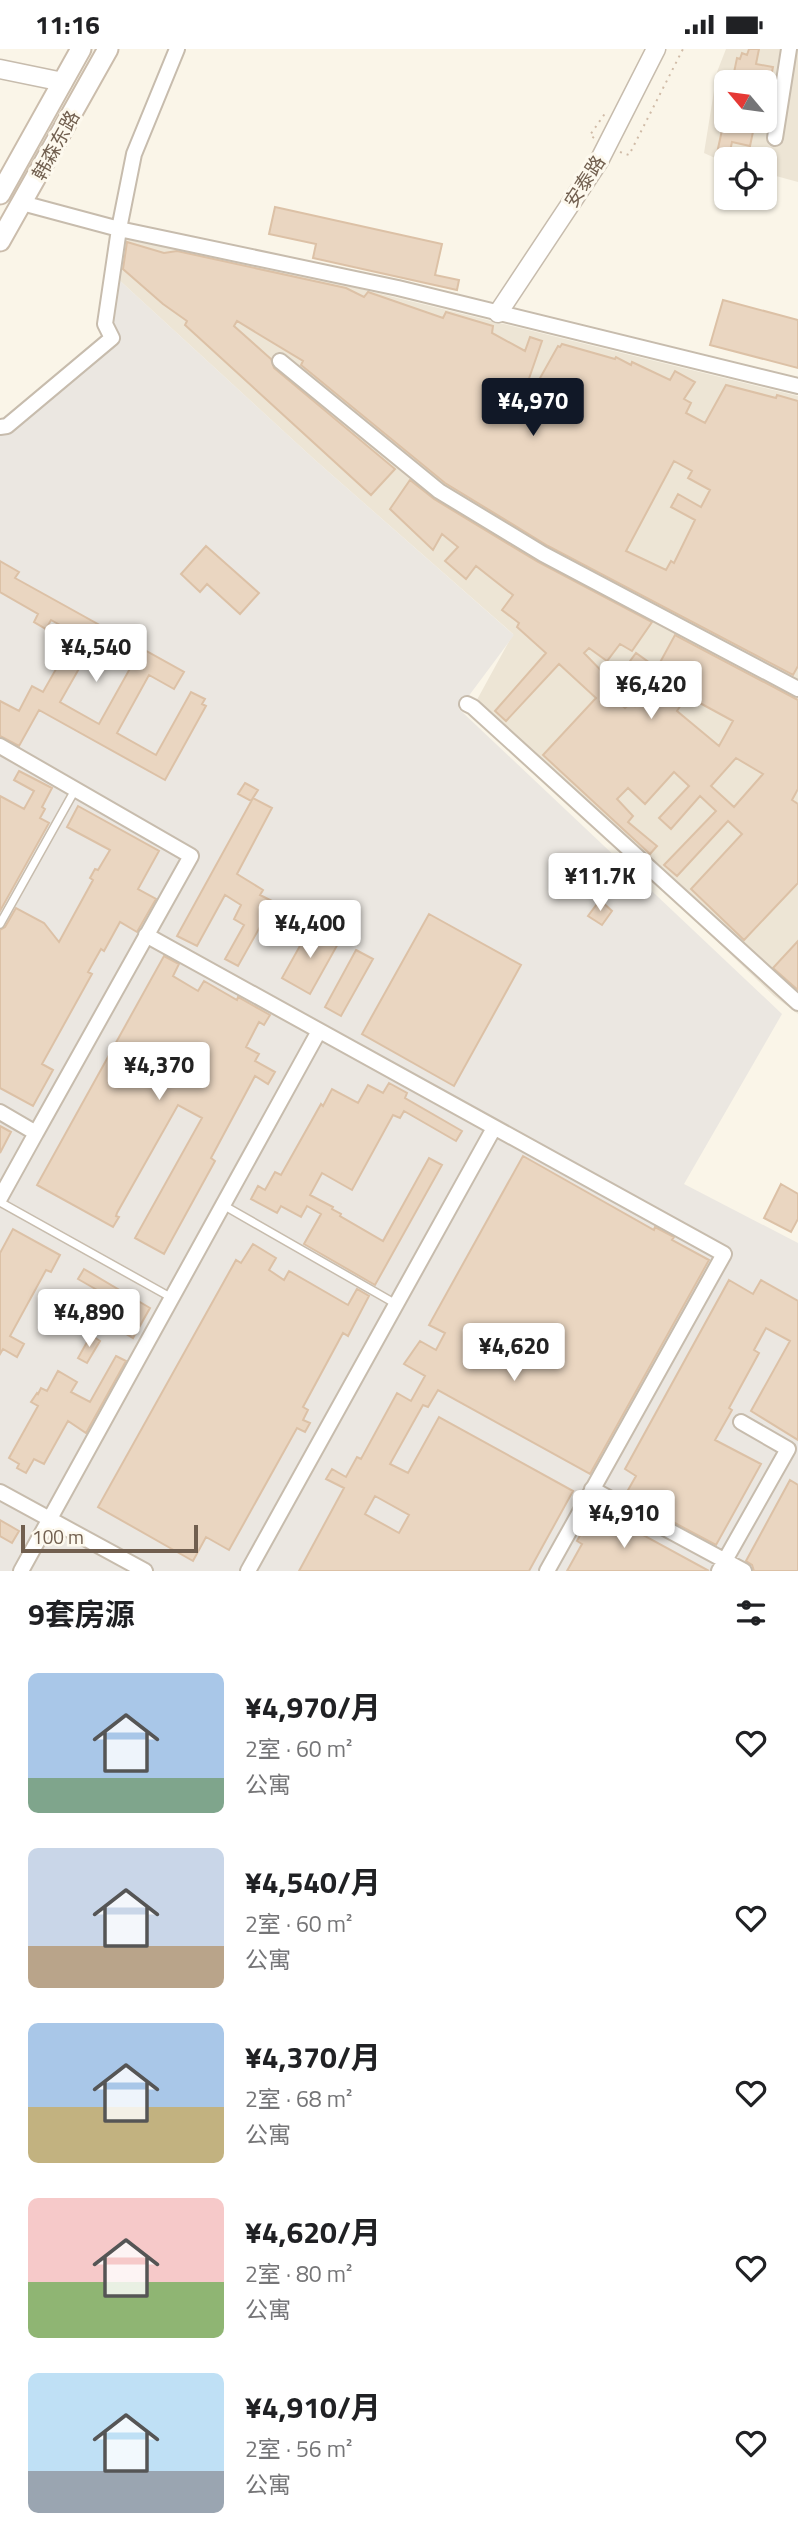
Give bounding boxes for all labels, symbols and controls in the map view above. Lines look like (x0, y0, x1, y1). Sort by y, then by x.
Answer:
text: 11:16 (35, 5, 100, 44)
north arrow (714, 70, 777, 133)
map controls (714, 70, 777, 210)
street label: 韩森东路 (24, 105, 86, 185)
button: locate (714, 147, 777, 210)
street label: 安泰路 (556, 149, 612, 213)
pin: ¥4,970 (476, 379, 590, 438)
text: ¥4,970 (498, 383, 568, 418)
pin: ¥4,540 (39, 625, 153, 684)
text: ¥4,540 (61, 629, 131, 664)
pin: ¥6,420 (594, 661, 708, 721)
text: ¥6,420 (616, 666, 686, 701)
pin: ¥11.7K (543, 853, 657, 913)
text: ¥11.7K (564, 858, 636, 893)
pin: ¥4,400 (253, 901, 367, 960)
text: ¥4,400 (275, 905, 345, 940)
pin: ¥4,370 (102, 1042, 216, 1102)
text: ¥4,370 (124, 1047, 194, 1082)
pin: ¥4,890 (32, 1289, 146, 1349)
text: ¥4,890 (54, 1294, 124, 1329)
pin: ¥4,620 (457, 1323, 571, 1383)
text: ¥4,620 (479, 1328, 549, 1363)
pin: ¥4,910 (567, 1491, 681, 1550)
text: ¥4,910 (589, 1495, 659, 1530)
scale bar (21, 1522, 198, 1554)
text: 100 m (32, 1522, 84, 1551)
text: 9套房源 (28, 1591, 135, 1637)
icon: filters (732, 1594, 770, 1632)
text: ¥4,970/月 (245, 1684, 381, 1730)
icon: home (84, 1701, 168, 1785)
icon: heart (732, 1724, 770, 1762)
text: 2室 · 60 m² (245, 1731, 352, 1766)
text: 公寓 (245, 1767, 291, 1802)
text: ¥4,540/月 (245, 1859, 381, 1905)
icon: home (84, 1876, 168, 1960)
icon: heart (732, 1899, 770, 1937)
text: 2室 · 60 m² (245, 1906, 352, 1941)
text: 公寓 (245, 1942, 291, 1977)
text: ¥4,370/月 (245, 2034, 381, 2080)
icon: home (84, 2051, 168, 2135)
icon: heart (732, 2074, 770, 2112)
text: 2室 · 68 m² (245, 2081, 352, 2116)
text: 公寓 (245, 2117, 291, 2152)
text: ¥4,620/月 (245, 2209, 381, 2255)
icon: home (84, 2226, 168, 2310)
icon: heart (732, 2249, 770, 2287)
text: 2室 · 80 m² (245, 2256, 352, 2291)
text: 公寓 (245, 2292, 291, 2327)
text: ¥4,910/月 (245, 2384, 381, 2430)
icon: home (84, 2401, 168, 2485)
icon: heart (732, 2424, 770, 2462)
text: 2室 · 56 m² (245, 2431, 352, 2466)
text: 公寓 (245, 2467, 291, 2502)

